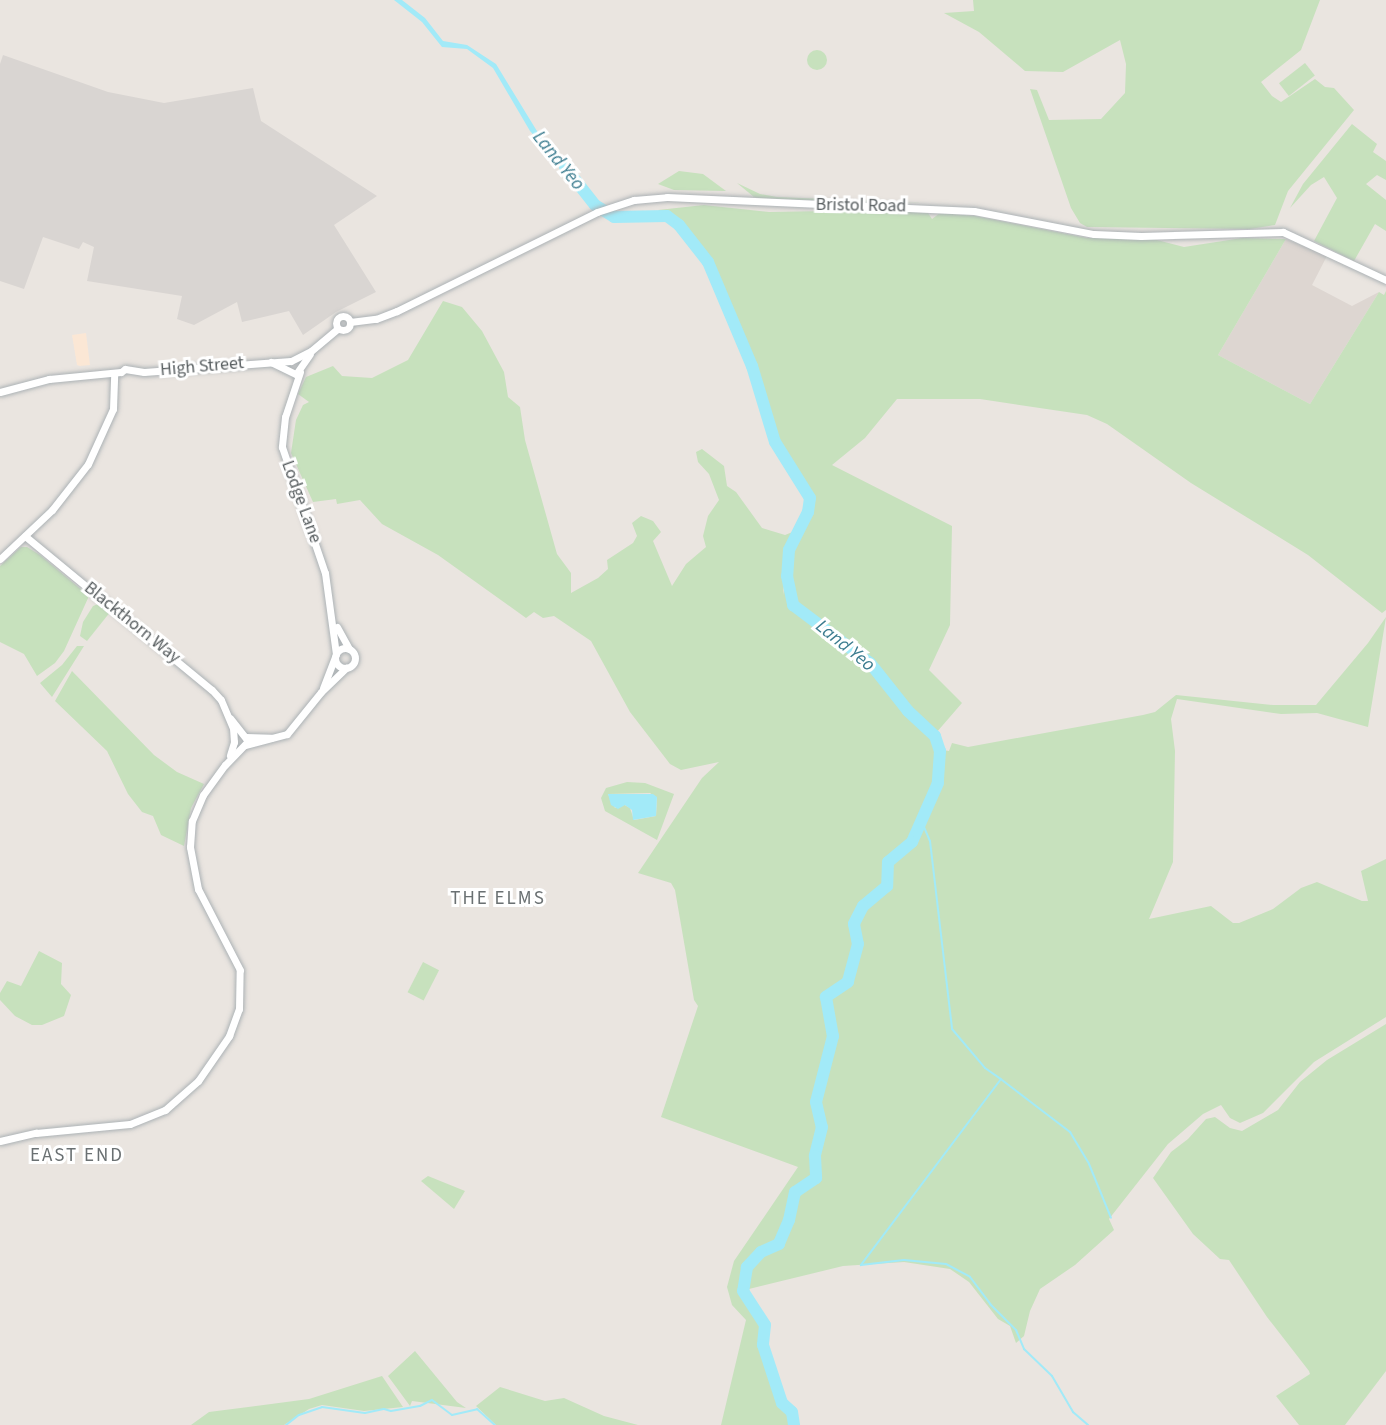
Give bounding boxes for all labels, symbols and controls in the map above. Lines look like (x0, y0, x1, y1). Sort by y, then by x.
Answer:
water label: Land Yeo (527, 127, 589, 195)
street label: Bristol Road (815, 194, 907, 218)
street label: High Street (159, 353, 245, 381)
street label: Lodge Lane (276, 458, 326, 546)
street label: Blackthorn Way (79, 578, 185, 668)
water label: Land Yeo (811, 615, 879, 677)
district label: THE ELMS (451, 888, 545, 910)
district label: EAST END (31, 1145, 123, 1167)

